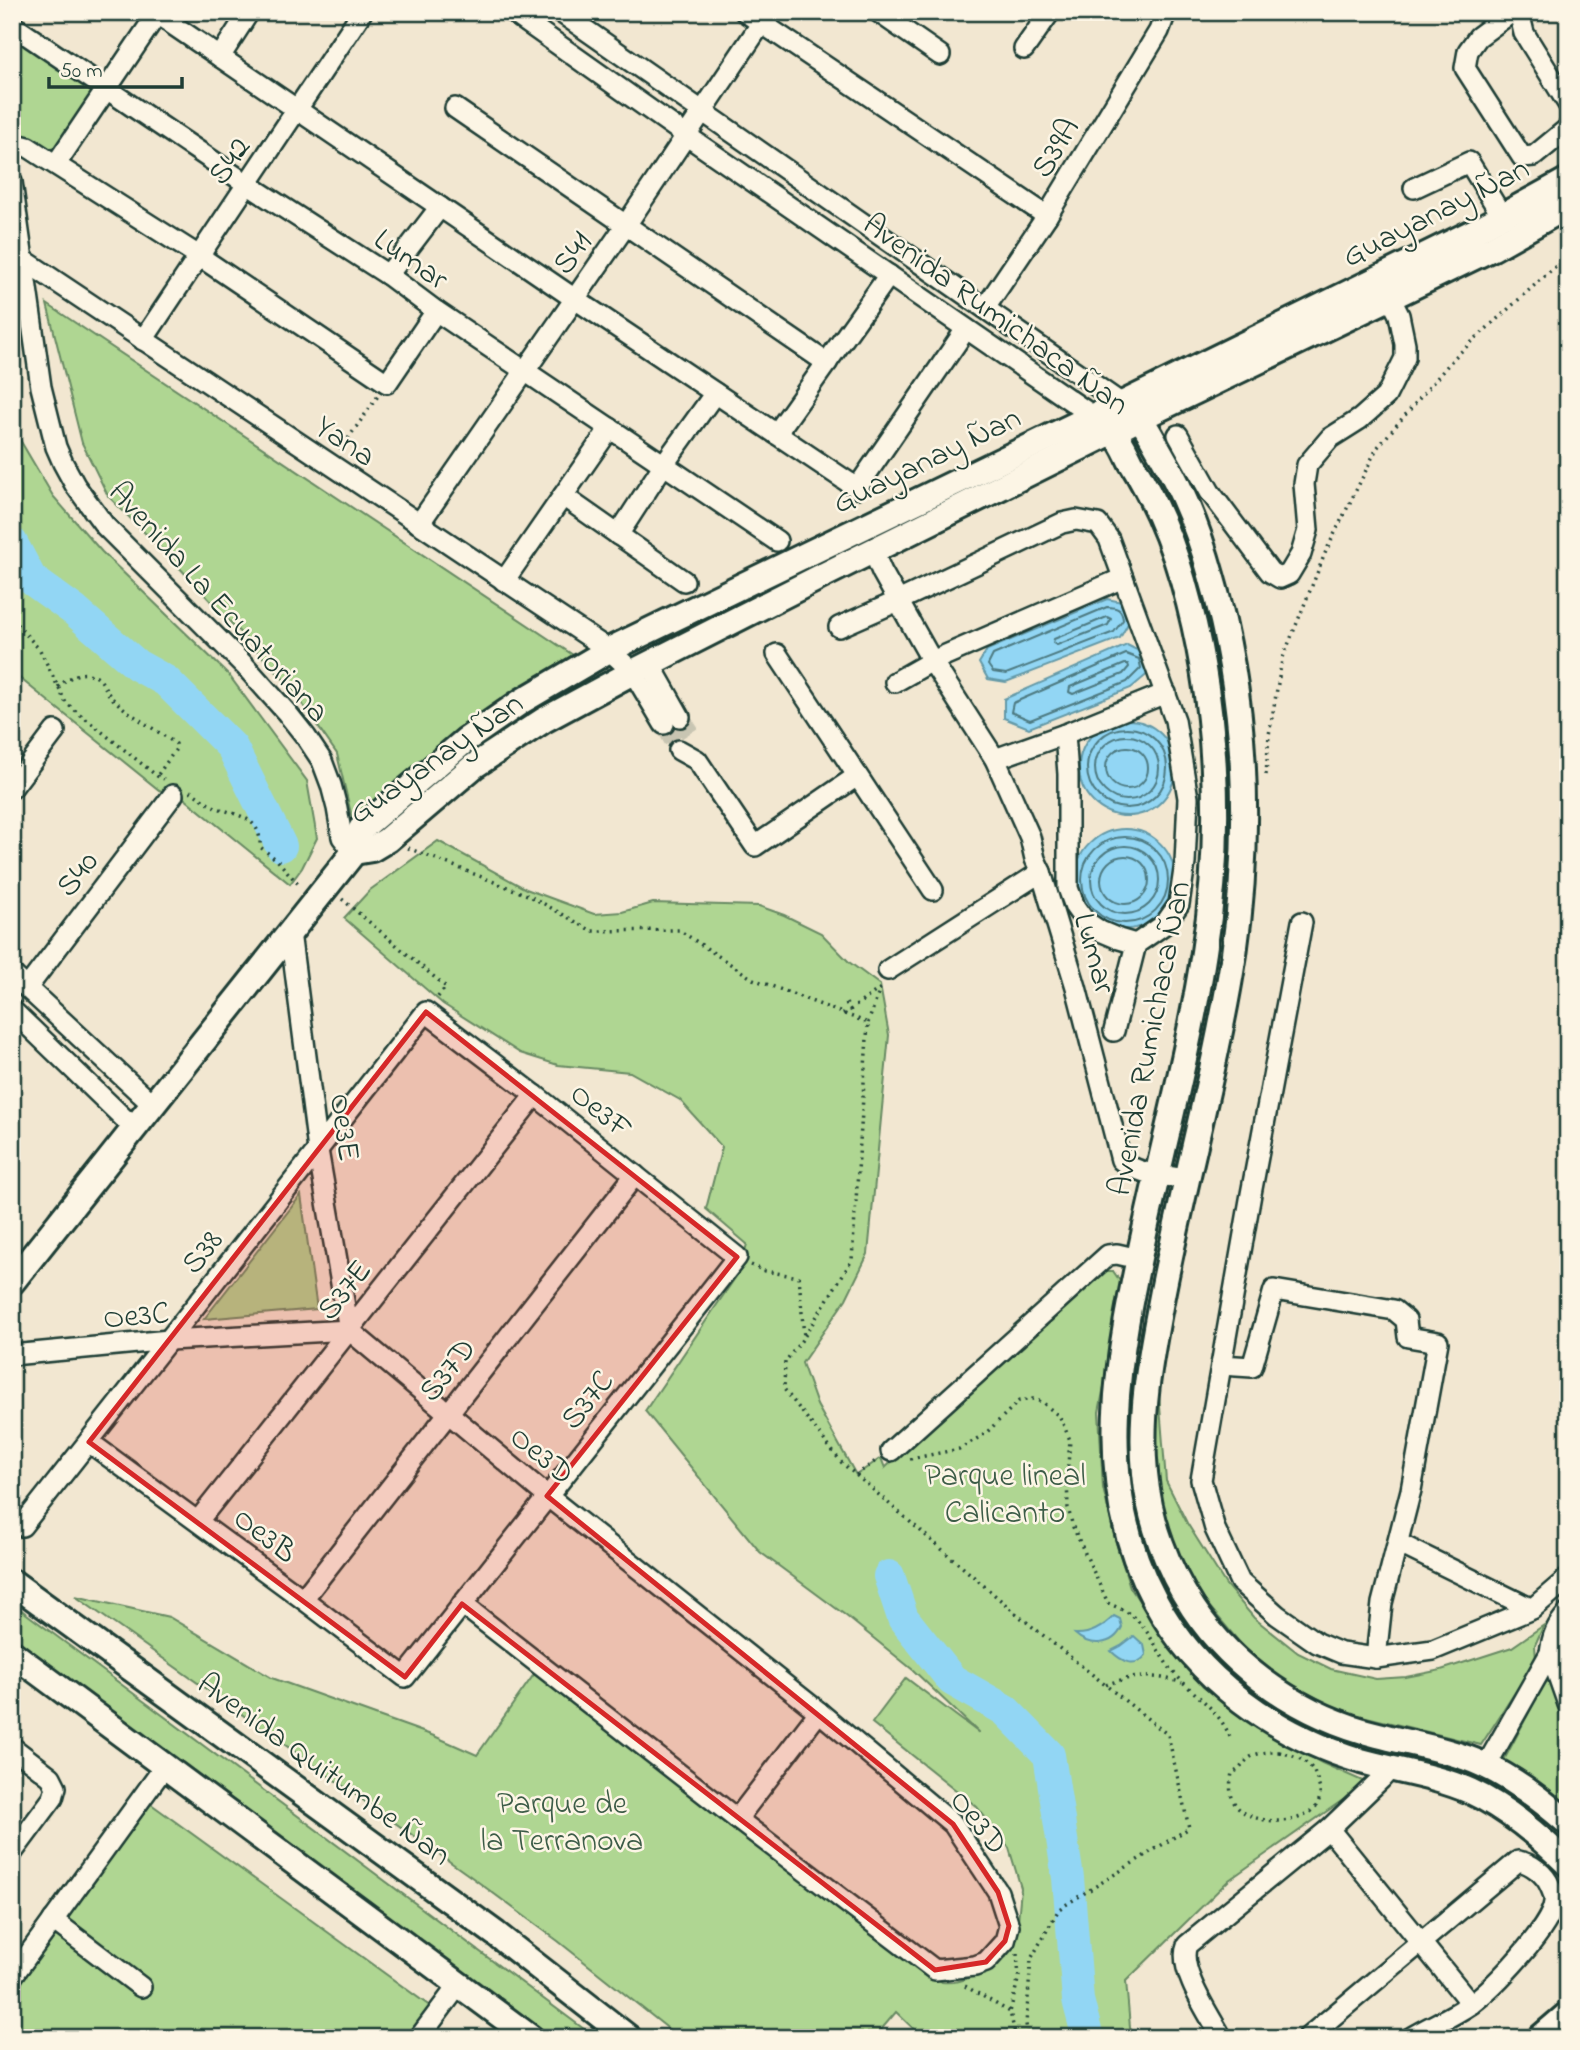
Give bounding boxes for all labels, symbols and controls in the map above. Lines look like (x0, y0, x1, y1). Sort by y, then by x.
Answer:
scale bar (49, 46, 182, 90)
text: 50 m (60, 57, 103, 87)
street label: S39A (1021, 110, 1093, 188)
street label: S42 (198, 128, 264, 196)
street label: Guayanay Ñan (1335, 147, 1538, 281)
street label: Avenida Rumichaca Ñan (852, 203, 1138, 429)
street label: Lumar (363, 218, 457, 304)
street label: S41 (542, 223, 606, 285)
street label: Guayanay Ñan (825, 396, 1030, 528)
street label: Yana (304, 405, 384, 481)
street label: Avenida La Ecuatoriana (96, 472, 339, 735)
street label: Guayanay Ñan (340, 682, 534, 838)
street label: S40 (46, 842, 112, 908)
street label: Avenida Rumichaca Ñan (1098, 877, 1205, 1200)
street label: Lumar (1059, 908, 1127, 1000)
street label: Oe3F (558, 1073, 642, 1153)
street label: Oe3E (315, 1091, 371, 1164)
street label: S38 (171, 1221, 236, 1286)
street label: S37E (307, 1251, 385, 1332)
street label: Oe3C (101, 1291, 171, 1344)
street label: S37D (409, 1329, 489, 1413)
street label: S37C (550, 1361, 627, 1441)
street label: Oe3D (498, 1416, 584, 1498)
park label: Parque lineal Calicanto (924, 1454, 1086, 1538)
street label: Oe3B (222, 1497, 306, 1577)
street label: Avenida Quitumbe Ñan (186, 1662, 460, 1879)
street label: Oe3D (936, 1780, 1018, 1866)
park label: Parque de la Terranova (481, 1782, 643, 1866)

